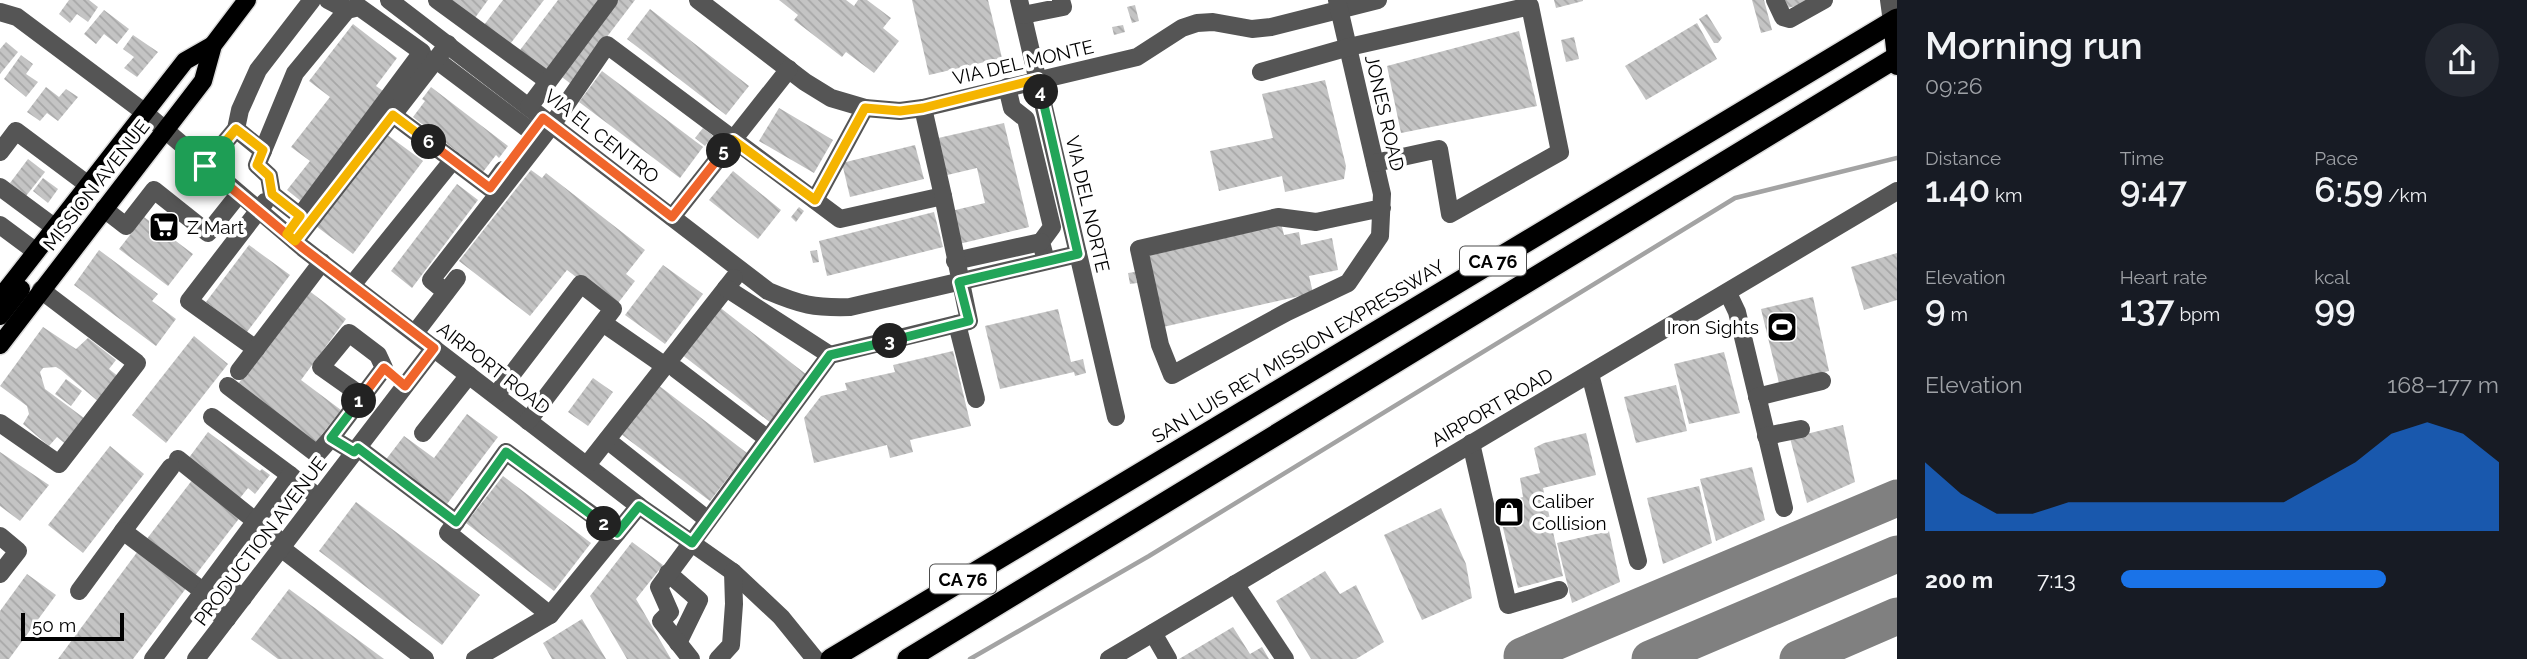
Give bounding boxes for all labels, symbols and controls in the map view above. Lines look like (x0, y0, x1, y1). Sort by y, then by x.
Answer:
text: Morning run (1925, 23, 2143, 68)
button: share (2425, 23, 2499, 97)
street label: VIA DEL MONTE (950, 35, 1096, 89)
street label: JONES ROAD (1361, 53, 1409, 173)
text: 09:26 (1925, 72, 1983, 99)
pin: 4 (1024, 74, 1058, 110)
text: 4 (1035, 80, 1046, 102)
street label: VIA EL CENTRO (540, 84, 664, 188)
street label: MISSION AVENUE (38, 116, 154, 254)
pin: 6 (412, 124, 446, 160)
text: 6 (423, 130, 434, 152)
pin: 5 (706, 134, 742, 168)
street label: VIA DEL NORTE (1062, 134, 1114, 274)
pin (175, 136, 235, 196)
text: 5 (718, 139, 729, 161)
icon: arrive (186, 147, 224, 185)
text: Distance (1925, 147, 2001, 169)
text: Time (2120, 147, 2164, 169)
text: Pace (2314, 147, 2358, 169)
text: 1.40 (1925, 169, 1990, 210)
text: 9:47 (2120, 169, 2187, 210)
text: 6:59 (2314, 169, 2383, 210)
text: km (1990, 184, 2023, 206)
text: /km (2383, 184, 2427, 206)
supermarket icon: Z Mart (147, 210, 181, 244)
place label: Z Mart (187, 216, 244, 238)
road number: CA 76 (1460, 246, 1526, 276)
street label: SAN LUIS REY MISSION EXPRESSWAY (1148, 254, 1449, 447)
text: Elevation (1925, 266, 2006, 288)
text: Heart rate (2120, 266, 2207, 288)
text: kcal (2314, 266, 2350, 288)
text: 9 (1925, 288, 1946, 329)
text: 137 (2120, 288, 2175, 329)
text: 99 (2314, 288, 2356, 329)
text: m (1946, 303, 1968, 325)
text: bpm (2175, 303, 2220, 325)
sports icon: Iron Sights (1765, 310, 1799, 344)
place label: Iron Sights (1667, 316, 1759, 338)
street label: AIRPORT ROAD (433, 317, 555, 419)
pin: 3 (872, 324, 908, 358)
text: 3 (884, 329, 895, 351)
street label: AIRPORT ROAD (1427, 363, 1557, 451)
text: Elevation (1925, 371, 2023, 398)
text: 168–177 m (2387, 371, 2499, 398)
pin: 1 (342, 384, 376, 418)
text: 1 (354, 389, 363, 411)
street label: PRODUCTION AVENUE (189, 452, 331, 630)
place label: Caliber Collision (1532, 490, 1607, 534)
shop icon: Caliber Collision (1492, 495, 1526, 529)
pin: 2 (586, 506, 622, 542)
text: 2 (598, 512, 609, 534)
road number: CA 76 (930, 564, 996, 594)
text: 200 m (1925, 566, 1993, 593)
text: 7:13 (2037, 566, 2076, 593)
scale bar (21, 610, 124, 642)
text: 50 m (32, 614, 76, 636)

